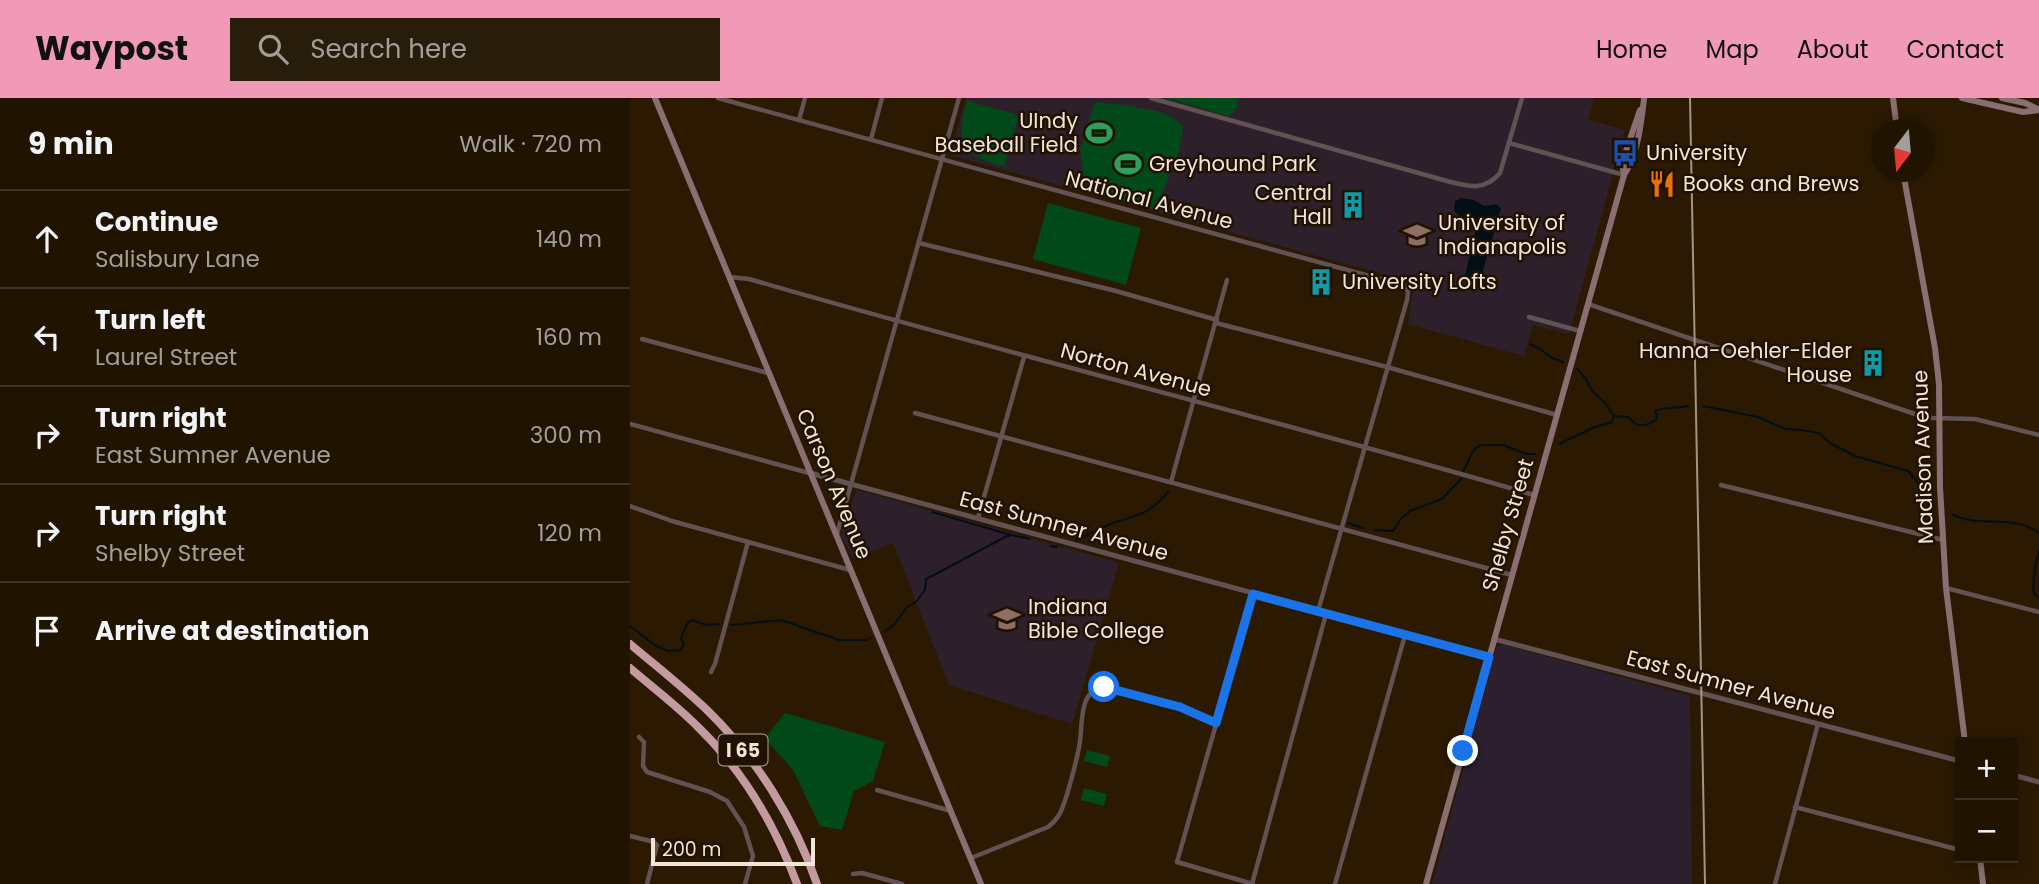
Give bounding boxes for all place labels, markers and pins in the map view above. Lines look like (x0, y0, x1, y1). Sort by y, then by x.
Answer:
place label: UIndy Baseball Field (934, 106, 1078, 159)
sports icon: UIndy Baseball Field (1084, 118, 1114, 148)
bus stop icon: University (1610, 138, 1640, 168)
place label: University (1646, 138, 1747, 167)
sports icon: Greyhound Park (1113, 149, 1143, 179)
place label: Greyhound Park (1149, 149, 1317, 178)
restaurant icon: Books and Brews (1647, 169, 1677, 199)
place label: Books and Brews (1683, 169, 1859, 198)
place label: Central Hall (1254, 178, 1332, 231)
building icon: Central Hall (1338, 190, 1368, 220)
place label: University of Indianapolis (1438, 208, 1567, 261)
school or university icon: University of Indianapolis (1402, 220, 1432, 250)
building icon: University Lofts (1306, 267, 1336, 297)
place label: University Lofts (1342, 267, 1497, 296)
place label: Hanna-Oehler-Elder House (1639, 336, 1852, 389)
building icon: Hanna-Oehler-Elder House (1858, 348, 1888, 378)
place label: Indiana Bible College (1028, 592, 1164, 645)
school or university icon: Indiana Bible College (992, 604, 1022, 634)

